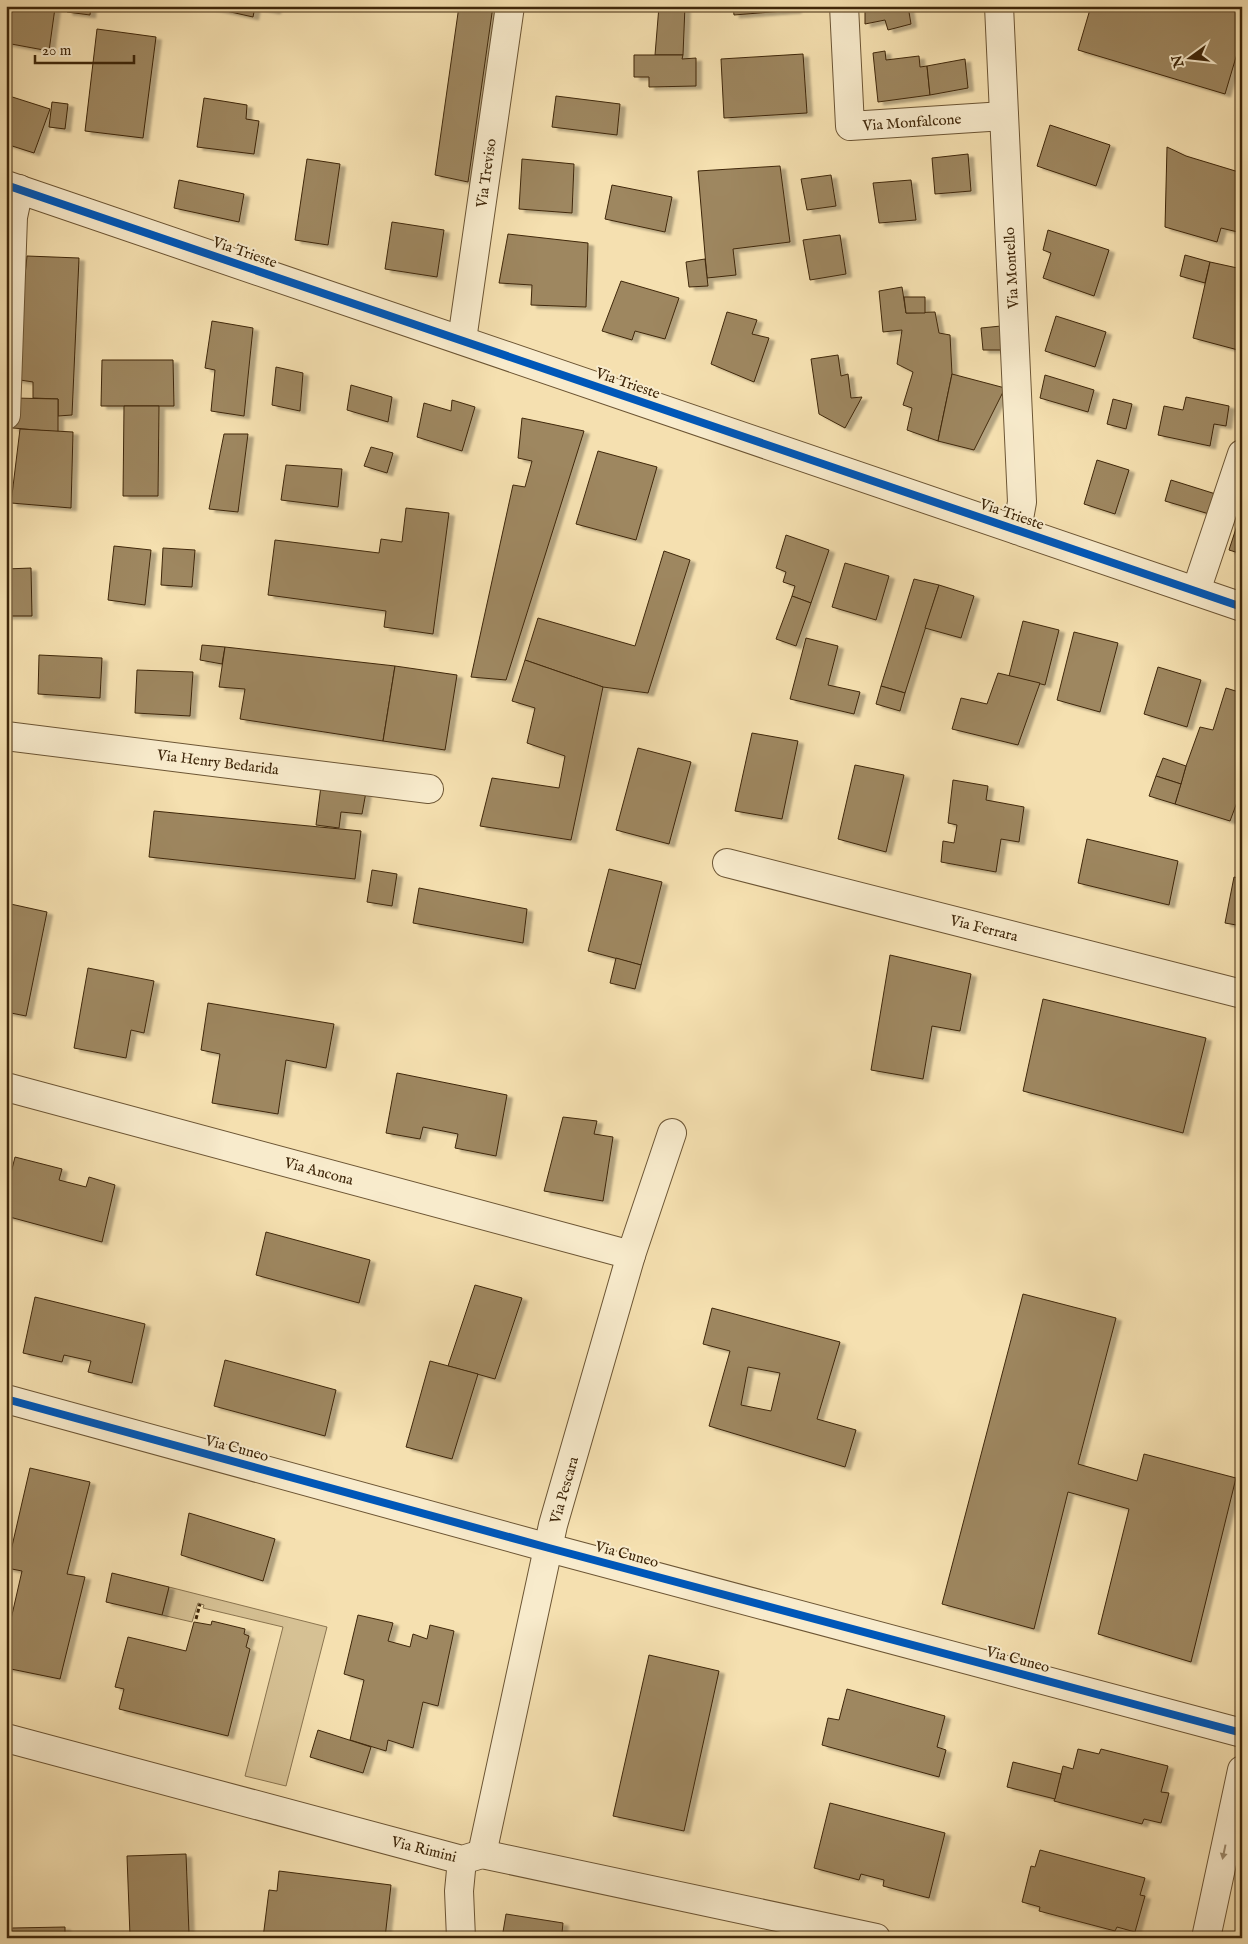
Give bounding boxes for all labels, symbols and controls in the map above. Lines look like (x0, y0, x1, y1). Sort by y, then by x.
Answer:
scale bar (35, 32, 134, 64)
north arrow (1166, 32, 1216, 82)
text: 20 m (42, 41, 72, 60)
text: N (1168, 53, 1189, 70)
street label: Via Monfalcone (861, 110, 962, 135)
street label: Via Treviso (472, 137, 501, 210)
street label: Via Montello (1000, 227, 1023, 310)
street label: Via Trieste (209, 232, 280, 272)
street label: Via Trieste (592, 363, 663, 403)
street label: Via Trieste (976, 494, 1047, 534)
street label: Via Henry Bedarida (155, 745, 280, 779)
street label: Via Ferrara (947, 911, 1020, 946)
street label: Via Ancona (281, 1153, 356, 1190)
street label: Via Cuneo (202, 1431, 271, 1466)
street label: Via Pescara (546, 1454, 583, 1527)
street label: Via Cuneo (592, 1537, 661, 1572)
street label: Via Cuneo (983, 1642, 1052, 1677)
street label: Via Rimini (388, 1832, 458, 1867)
one-way arrow (1220, 1845, 1228, 1861)

